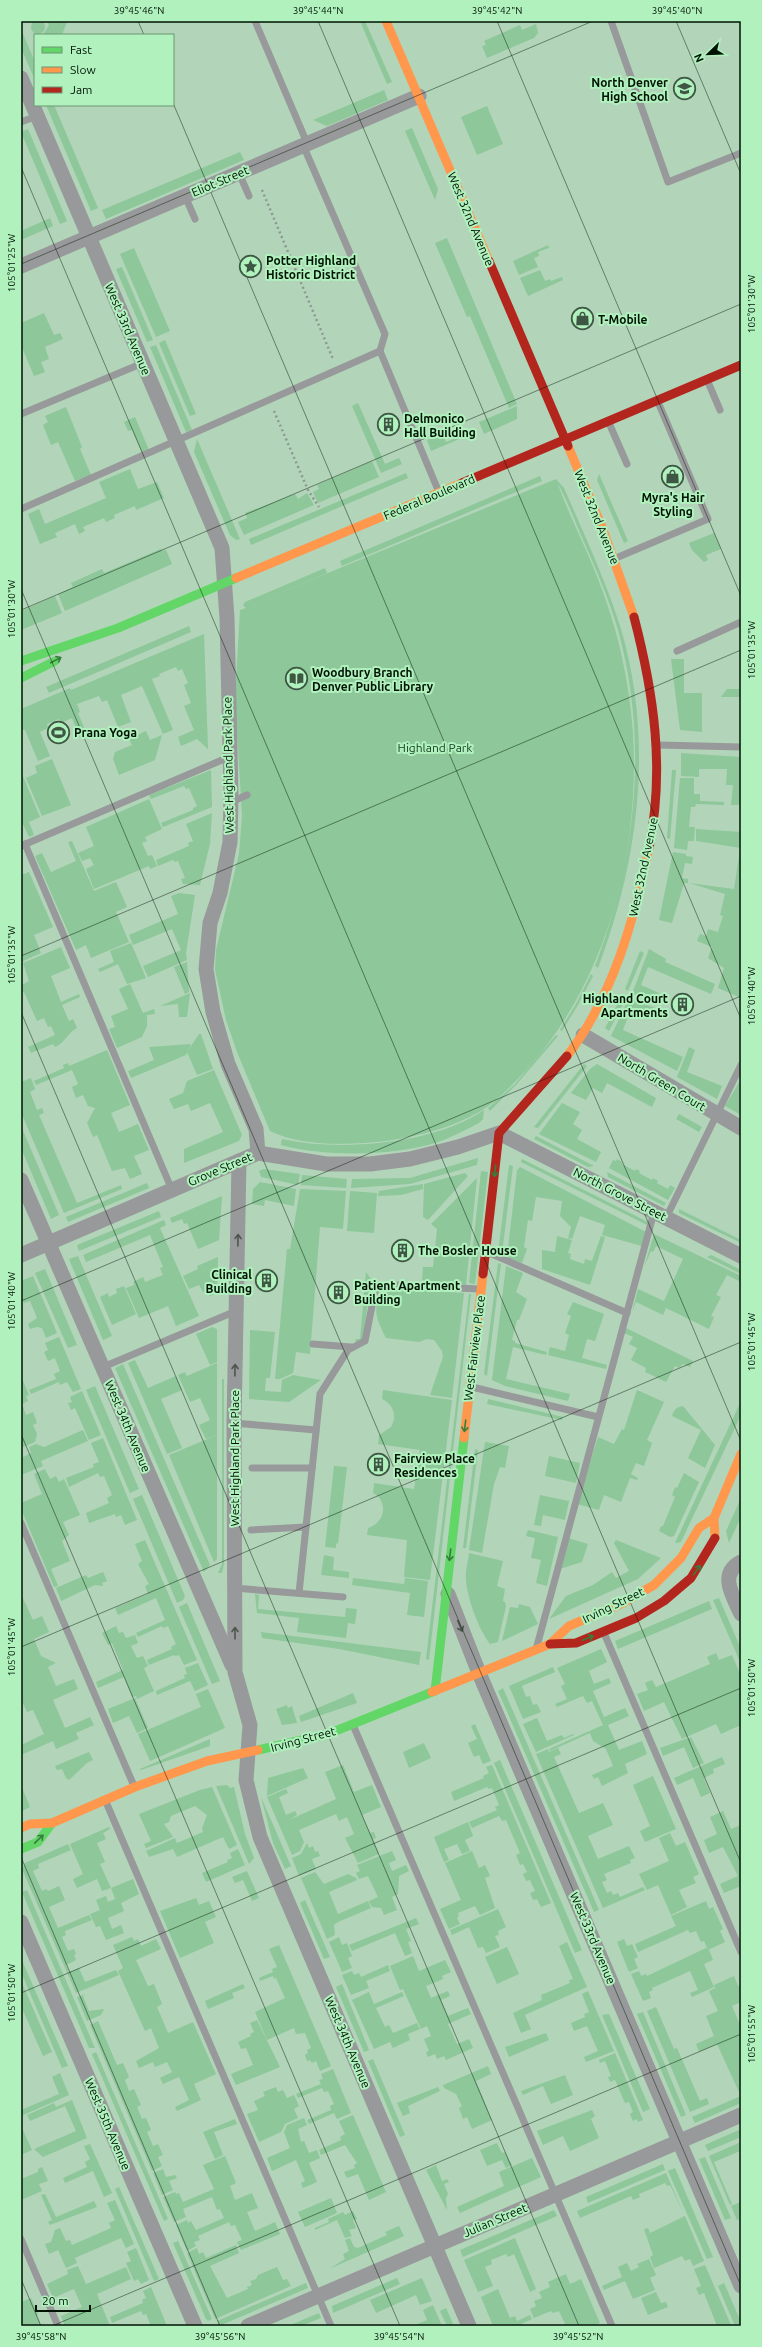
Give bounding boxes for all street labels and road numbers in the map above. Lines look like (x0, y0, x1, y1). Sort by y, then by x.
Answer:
street label: Eliot Street (189, 163, 251, 199)
street label: West 32nd Avenue (445, 170, 497, 268)
street label: West 33rd Avenue (103, 281, 153, 377)
street label: West 32nd Avenue (572, 468, 622, 566)
street label: Federal Boulevard (381, 472, 477, 522)
street label: West Highland Park Place (220, 697, 236, 833)
street label: West 32nd Avenue (626, 816, 660, 918)
street label: North Green Court (616, 1051, 709, 1114)
street label: Grove Street (186, 1150, 254, 1188)
street label: North Grove Street (571, 1165, 669, 1223)
street label: West Fairview Place (461, 1295, 487, 1401)
street label: West 34th Avenue (103, 1378, 153, 1474)
street label: West Highland Park Place (228, 1390, 241, 1526)
street label: Irving Street (580, 1584, 646, 1625)
street label: Irving Street (269, 1724, 337, 1754)
street label: West 33rd Avenue (568, 1890, 618, 1986)
street label: West 34th Avenue (323, 1994, 373, 2090)
street label: West 35th Avenue (83, 2076, 133, 2172)
street label: Julian Street (461, 2201, 529, 2239)

